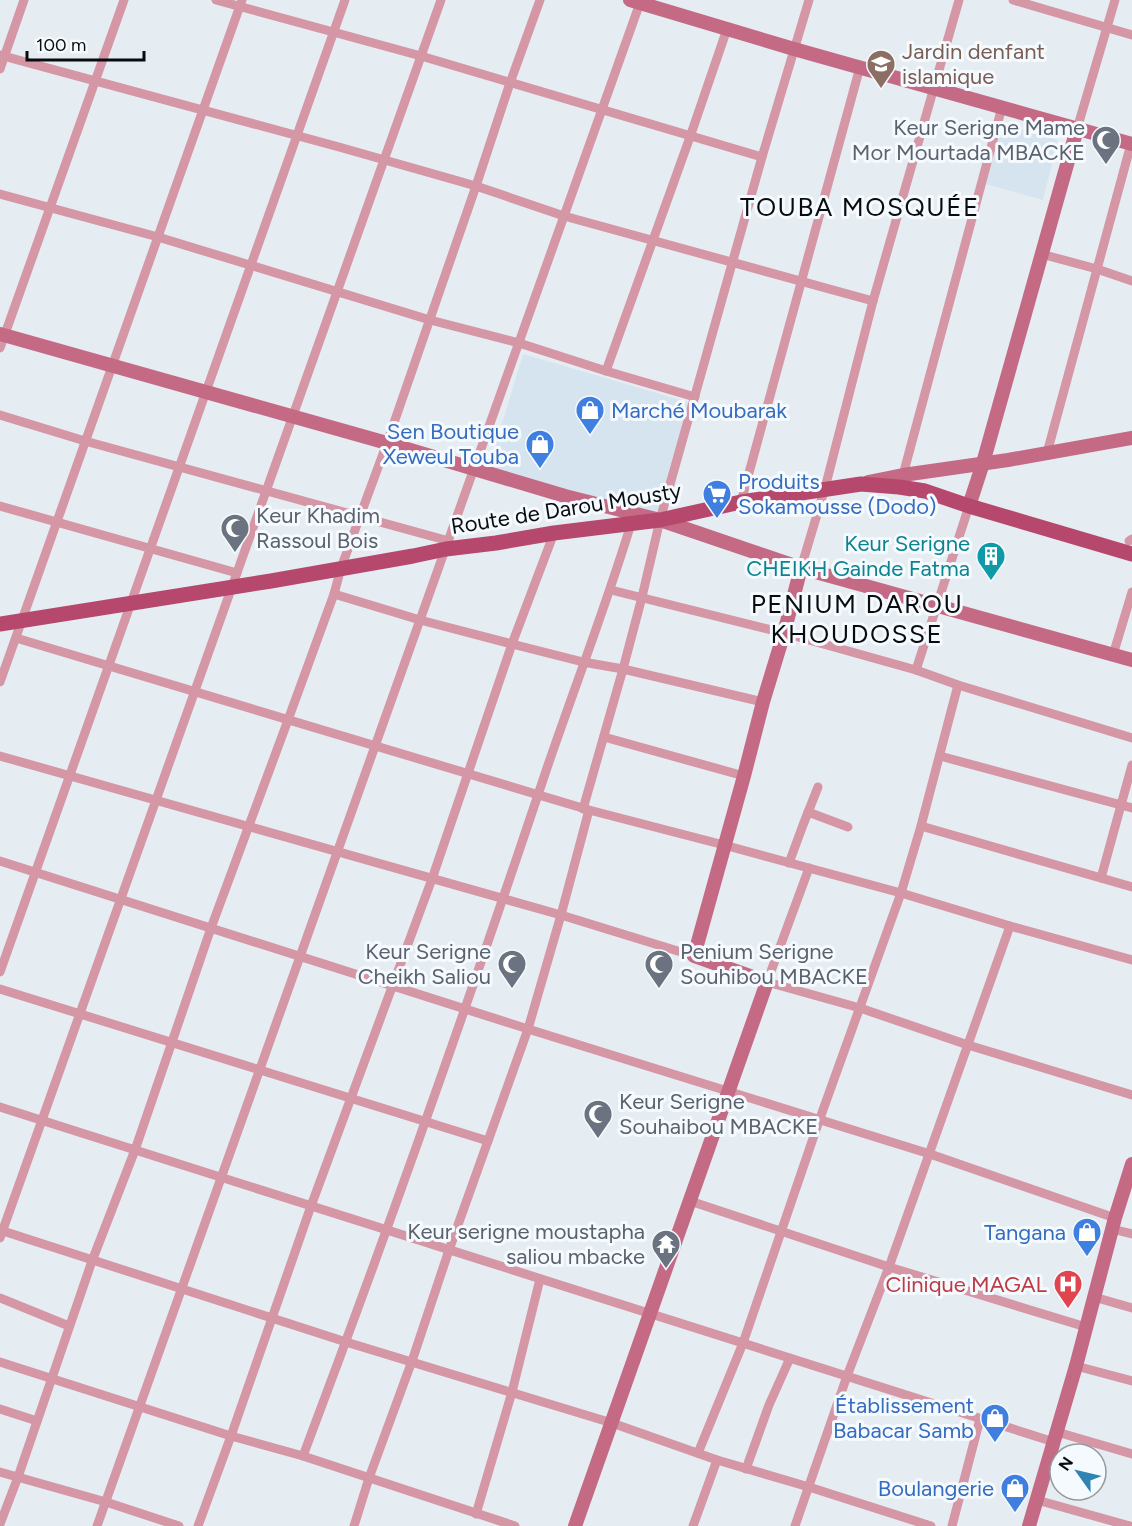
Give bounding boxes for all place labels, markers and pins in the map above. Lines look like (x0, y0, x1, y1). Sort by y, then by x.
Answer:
place label: Jardin denfant islamique (902, 38, 1045, 90)
school or university icon: Jardin denfant islamique (865, 48, 897, 90)
place label: Keur Serigne Mame Mor Mourtada MBACKE (852, 114, 1085, 166)
mosque icon: Keur Serigne Mame Mor Mourtada MBACKE (1090, 124, 1122, 166)
shop icon: Marché Moubarak (574, 394, 606, 436)
place label: Marché Moubarak (611, 397, 787, 424)
place label: Sen Boutique Xeweul Touba (383, 418, 519, 470)
shop icon: Sen Boutique Xeweul Touba (524, 428, 556, 470)
place label: Produits Sokamousse (Dodo) (738, 468, 937, 520)
supermarket icon: Produits Sokamousse (Dodo) (701, 478, 733, 520)
place label: Keur Khadim Rassoul Bois (256, 502, 380, 554)
mosque icon: Keur Khadim Rassoul Bois (219, 512, 251, 554)
place label: Keur Serigne CHEIKH Gainde Fatma (746, 530, 970, 582)
building icon: Keur Serigne CHEIKH Gainde Fatma (975, 540, 1007, 582)
place label: Keur Serigne Cheikh Saliou (358, 938, 491, 990)
place label: Penium Serigne Souhibou MBACKE (680, 938, 868, 990)
mosque icon: Keur Serigne Cheikh Saliou (496, 948, 528, 990)
mosque icon: Penium Serigne Souhibou MBACKE (643, 948, 675, 990)
place label: Keur Serigne Souhaibou MBACKE (619, 1088, 818, 1140)
mosque icon: Keur Serigne Souhaibou MBACKE (582, 1098, 614, 1140)
shop icon: Tangana (1071, 1216, 1103, 1258)
place label: Keur serigne moustapha saliou mbacke (407, 1218, 645, 1270)
place label: Tangana (984, 1219, 1066, 1246)
temple icon: Keur serigne moustapha saliou mbacke (650, 1228, 682, 1270)
hospital icon: Clinique MAGAL (1052, 1268, 1084, 1310)
place label: Clinique MAGAL (886, 1271, 1048, 1298)
place label: Établissement Babacar Samb (833, 1392, 974, 1444)
shop icon: Établissement Babacar Samb (979, 1402, 1011, 1444)
shop icon: Boulangerie (999, 1472, 1031, 1514)
place label: Boulangerie (878, 1475, 994, 1502)

